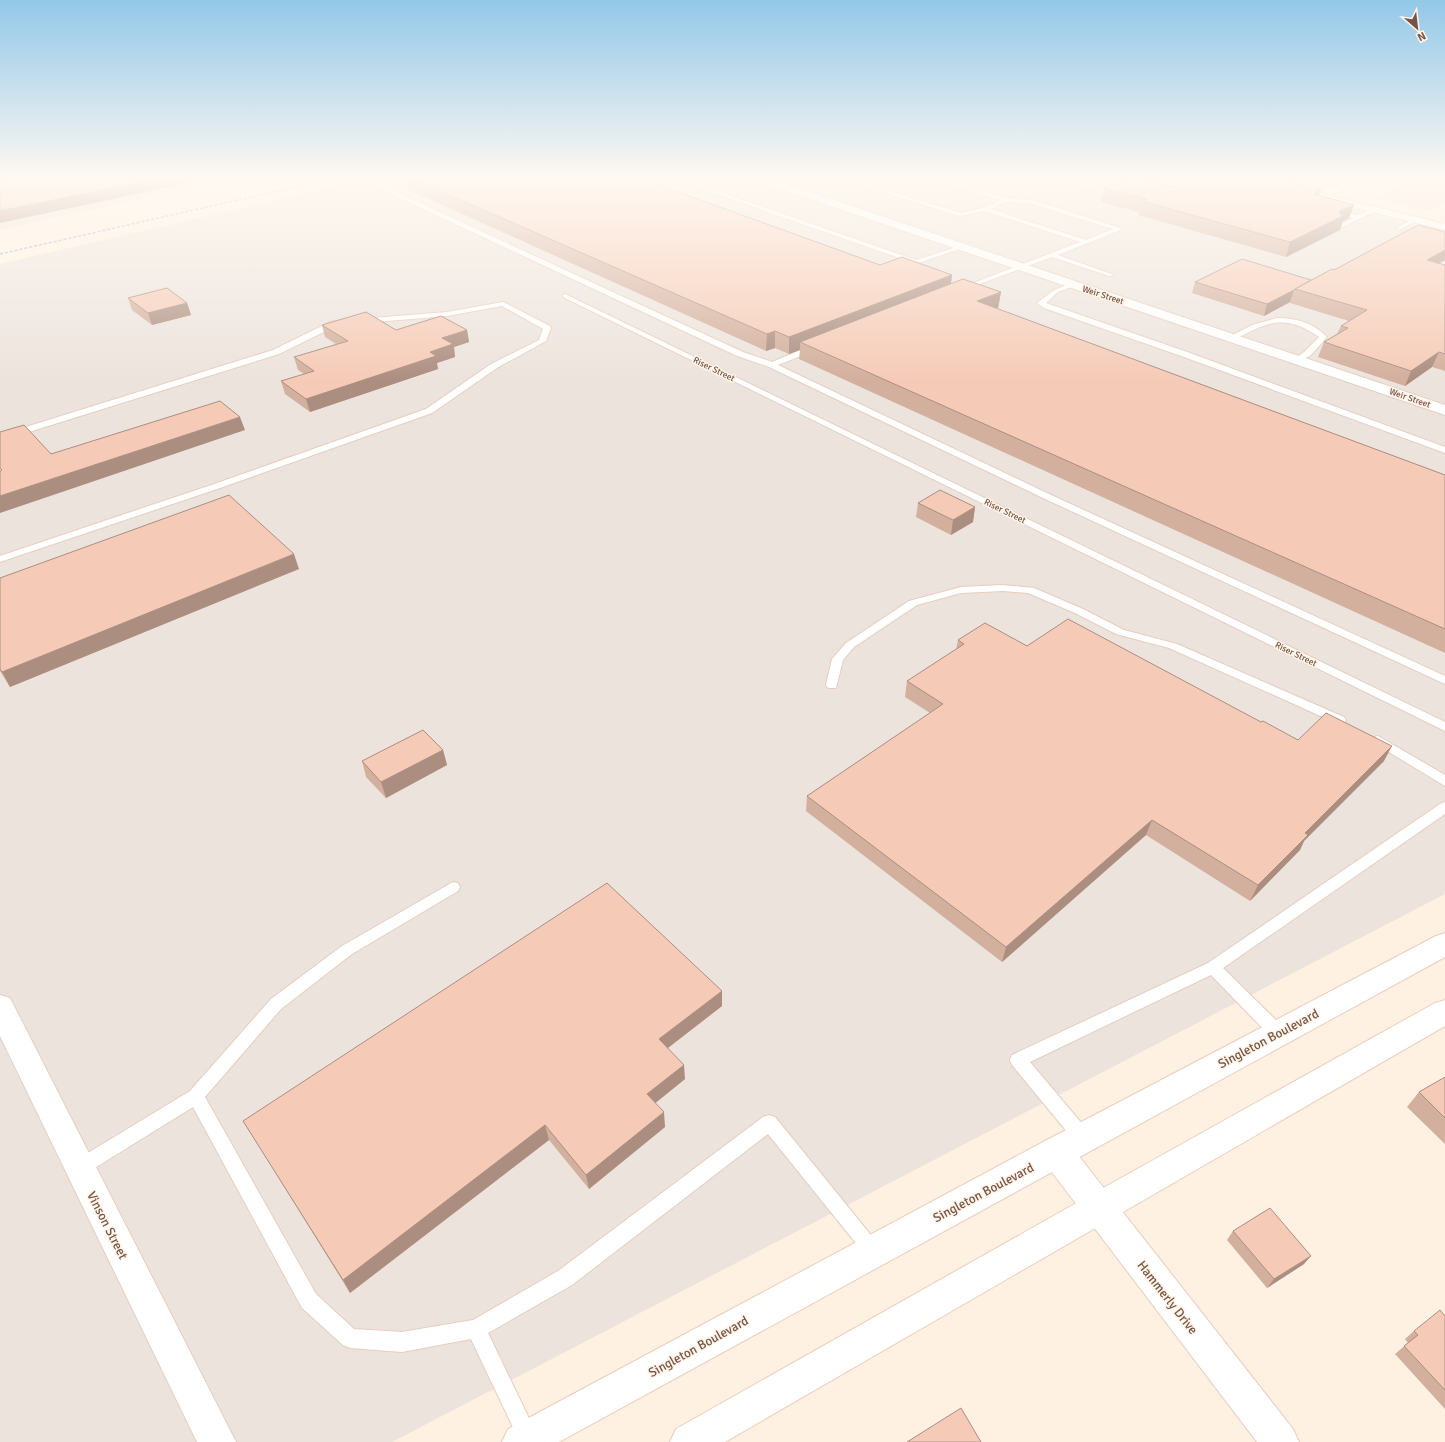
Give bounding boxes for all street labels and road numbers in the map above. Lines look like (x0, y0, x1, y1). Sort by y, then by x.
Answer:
street label: Weir Street (1081, 284, 1125, 307)
street label: Riser Street (691, 355, 736, 384)
street label: Weir Street (1388, 386, 1432, 411)
street label: Riser Street (982, 497, 1027, 526)
street label: Riser Street (1273, 640, 1318, 669)
street label: Singleton Boulevard (1215, 1006, 1322, 1072)
street label: Singleton Boulevard (930, 1160, 1037, 1226)
street label: Vinson Street (83, 1189, 131, 1263)
street label: Hammerly Drive (1133, 1258, 1201, 1338)
street label: Singleton Boulevard (646, 1313, 751, 1381)

